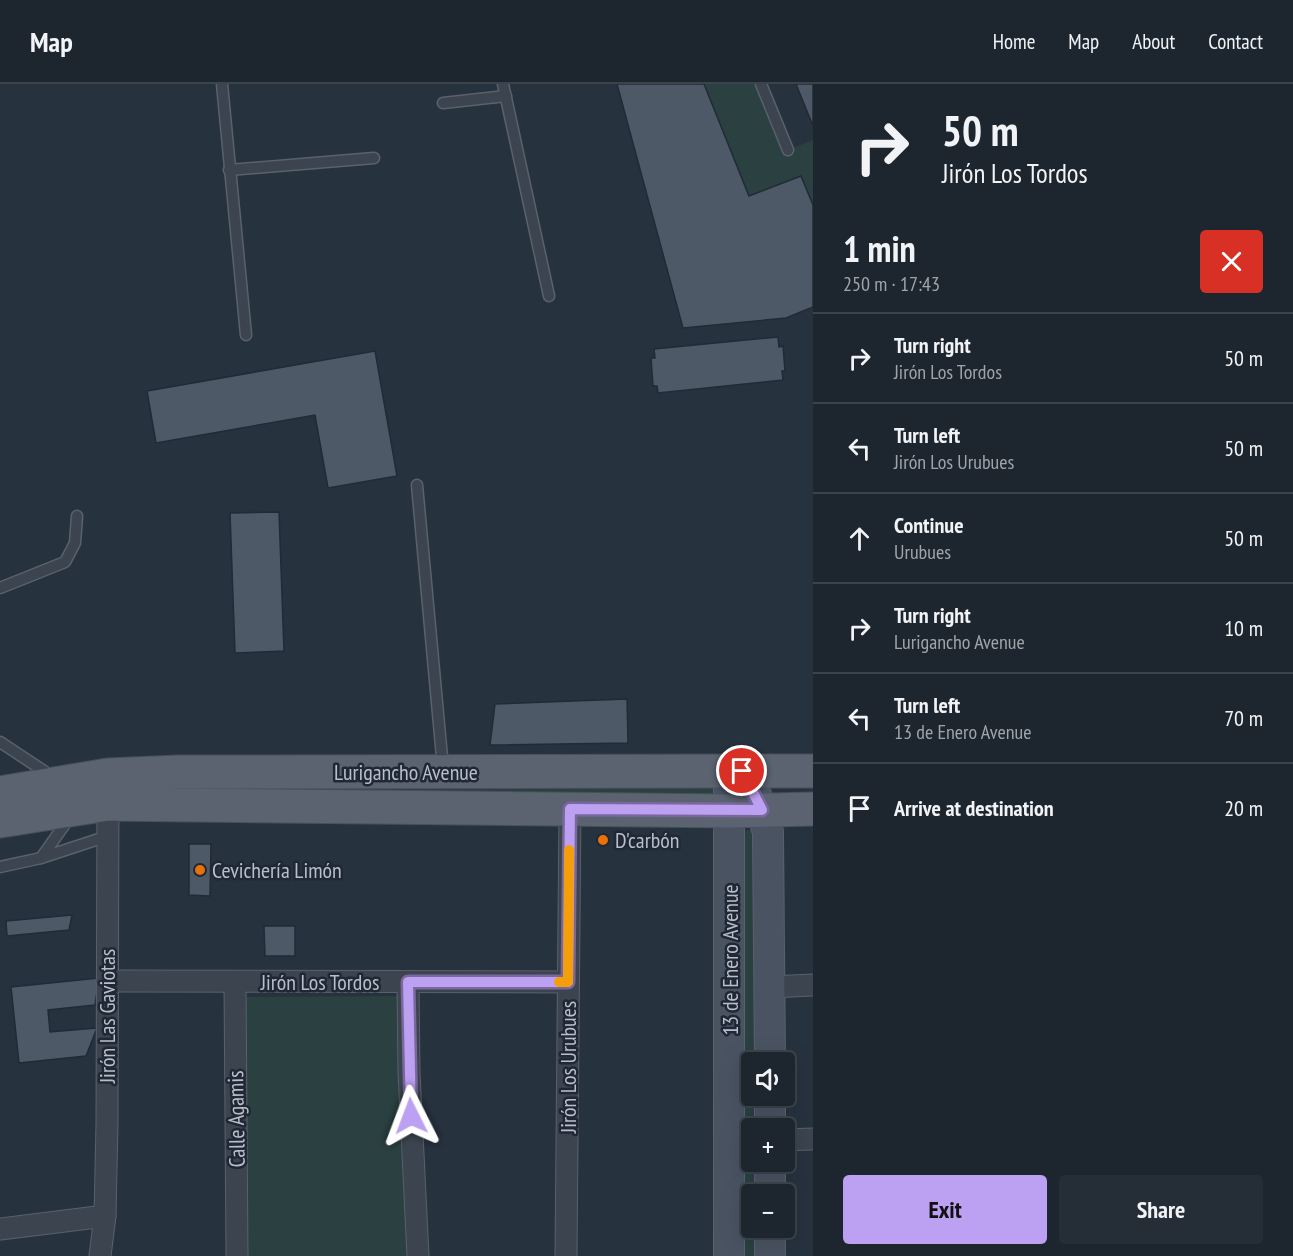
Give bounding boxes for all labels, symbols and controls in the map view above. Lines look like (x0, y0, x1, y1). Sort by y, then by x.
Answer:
text: Map (30, 23, 73, 60)
text: Home (993, 28, 1035, 55)
text: Map (1068, 28, 1099, 55)
text: About (1132, 28, 1175, 55)
text: Contact (1208, 28, 1263, 55)
text: 50 m (942, 103, 1019, 158)
icon: right (843, 108, 921, 186)
text: Jirón Los Tordos (942, 156, 1088, 190)
text: 1 min (843, 225, 916, 272)
button: close (1200, 230, 1263, 293)
text: 250 m · 17:43 (843, 271, 940, 297)
text: Turn right (894, 331, 971, 359)
icon: right (843, 342, 876, 375)
text: 50 m (1224, 344, 1263, 372)
text: Jirón Los Tordos (894, 359, 1002, 385)
text: Turn left (894, 421, 960, 449)
icon: left (843, 432, 876, 465)
text: 50 m (1224, 434, 1263, 462)
text: Jirón Los Urubues (894, 449, 1014, 475)
text: Continue (894, 511, 964, 539)
icon: ahead (843, 522, 876, 555)
text: 50 m (1224, 524, 1263, 552)
text: Urubues (894, 539, 951, 565)
text: Turn right (894, 601, 971, 629)
icon: right (843, 612, 876, 645)
text: 10 m (1224, 614, 1263, 642)
text: Lurigancho Avenue (894, 629, 1025, 655)
text: Turn left (894, 691, 960, 719)
icon: left (843, 702, 876, 735)
text: 70 m (1224, 704, 1263, 732)
text: 13 de Enero Avenue (894, 719, 1031, 745)
pin (716, 745, 767, 796)
icon: arrive (725, 754, 758, 787)
street label: Lurigancho Avenue (334, 758, 478, 786)
icon: arrive (843, 792, 876, 825)
text: Arrive at destination (894, 794, 1054, 822)
text: 20 m (1224, 794, 1263, 822)
place label: D'carbón (615, 826, 679, 854)
marker: D'carbón (596, 833, 610, 847)
place label: Cevichería Limón (212, 856, 342, 884)
marker: Cevichería Limón (193, 863, 207, 877)
street label: 13 de Enero Avenue (716, 884, 744, 1036)
street label: Jirón Las Gaviotas (93, 949, 121, 1084)
street label: Jirón Los Tordos (260, 968, 379, 996)
street label: Jirón Los Urubues (554, 1001, 582, 1134)
map controls (741, 1052, 795, 1238)
button: sound (741, 1052, 795, 1106)
street label: Calle Agamis (221, 1070, 251, 1168)
position arrow (379, 1084, 443, 1148)
button: + (741, 1118, 795, 1172)
button: Exit (843, 1175, 1047, 1244)
button: Share (1059, 1175, 1263, 1244)
button: − (741, 1184, 795, 1238)

